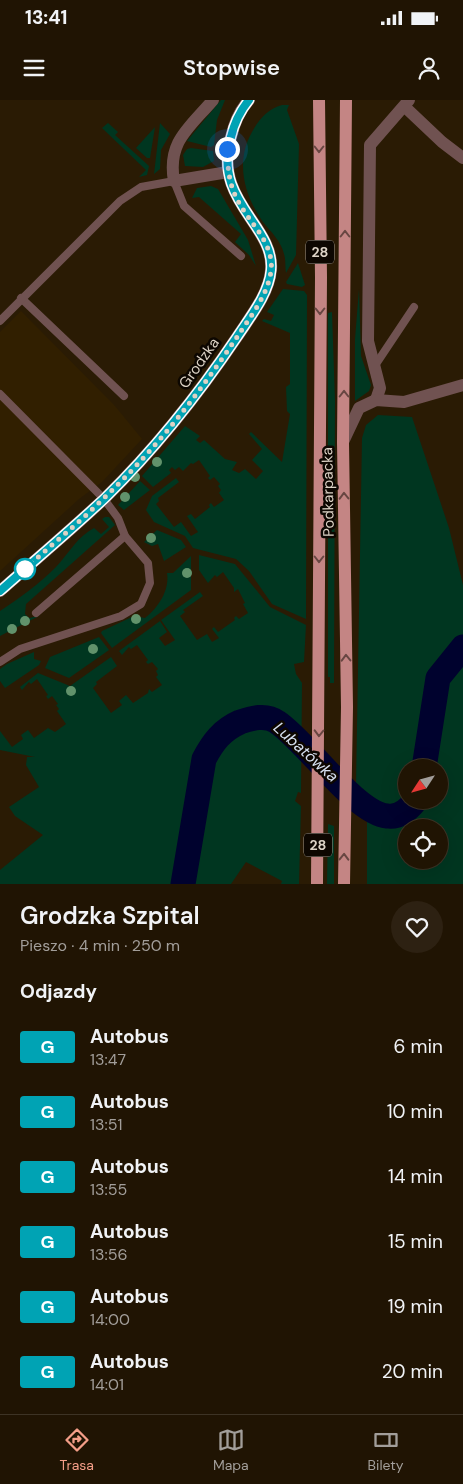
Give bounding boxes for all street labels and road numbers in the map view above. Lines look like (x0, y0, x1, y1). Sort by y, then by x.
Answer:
road number: 28 (306, 240, 334, 263)
street label: Grodzka (174, 334, 224, 392)
street label: Podkarpacka (317, 447, 339, 537)
road number: 28 (304, 834, 332, 856)

